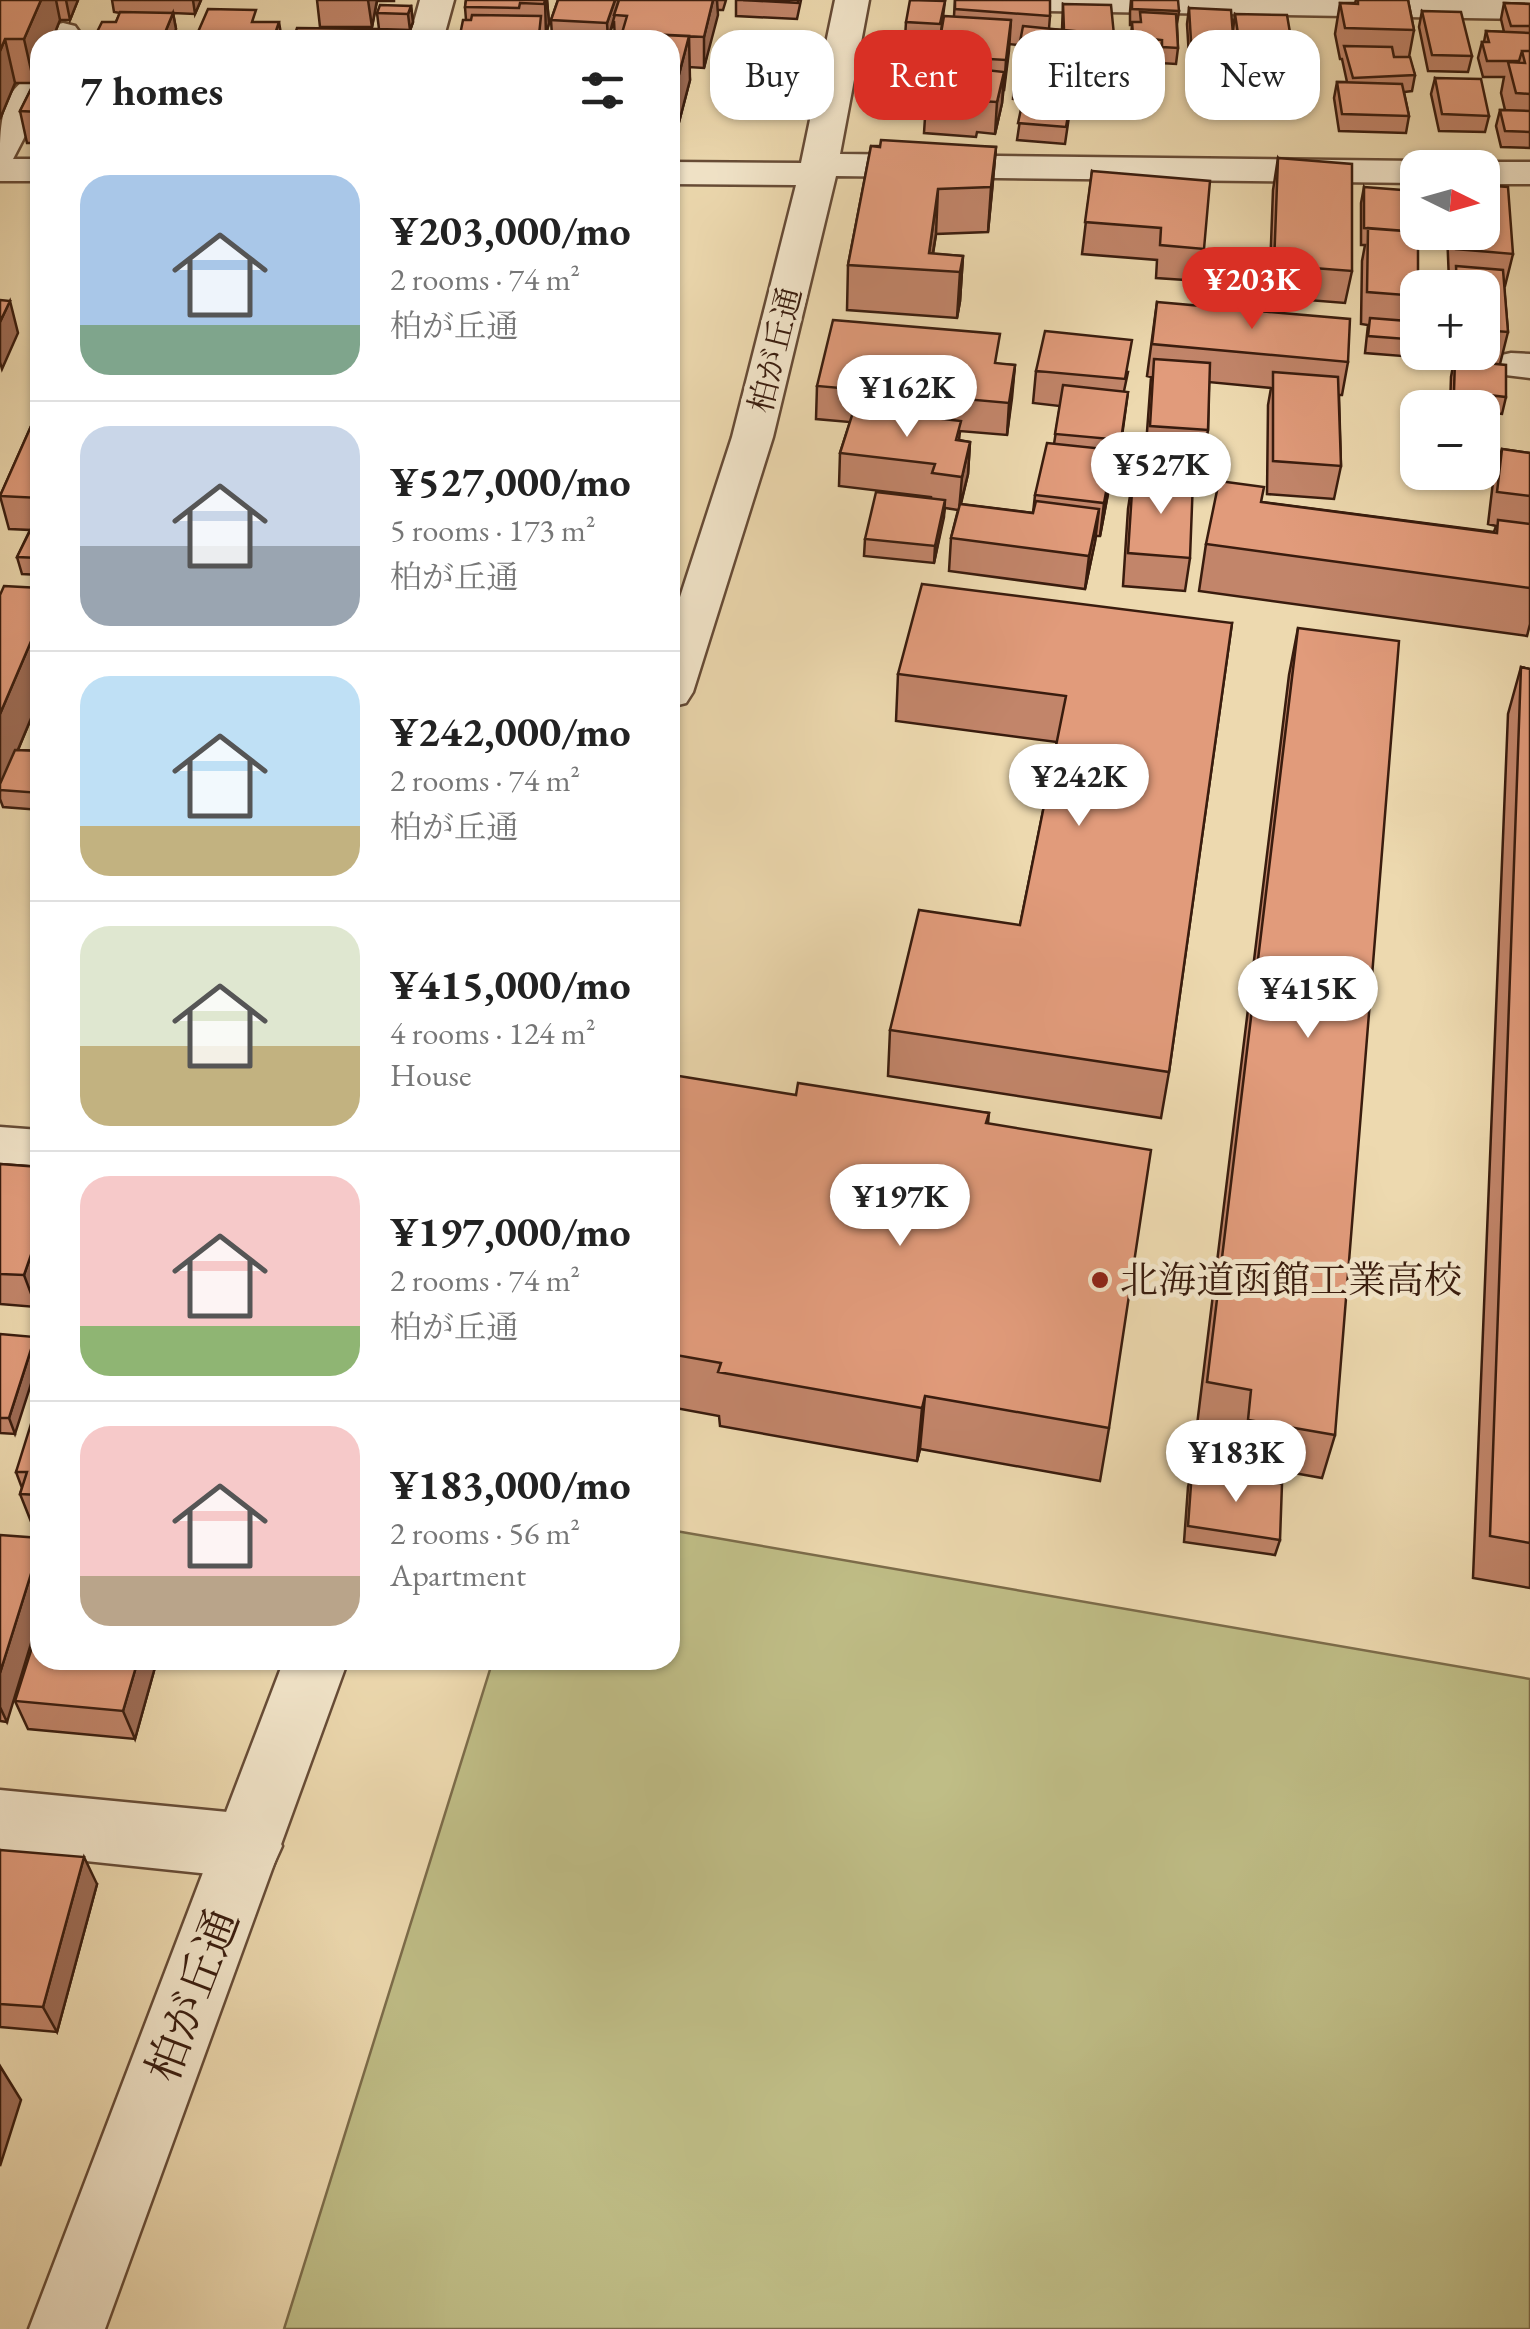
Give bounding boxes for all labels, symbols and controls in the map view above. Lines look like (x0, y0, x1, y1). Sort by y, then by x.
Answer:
chip: Buy (710, 30, 834, 120)
chip: Rent (854, 30, 992, 120)
chip: Filters (1012, 30, 1165, 120)
chip: New (1185, 30, 1320, 120)
text: 7 homes (80, 63, 223, 118)
icon: filters (575, 63, 630, 118)
north arrow (1400, 150, 1500, 250)
map controls (1400, 150, 1500, 490)
text: ¥203,000/mo (390, 203, 631, 258)
icon: home (160, 215, 280, 335)
pin: ¥203K (1182, 247, 1322, 332)
text: 2 rooms · 74 m² (390, 258, 580, 300)
text: ¥203K (1204, 258, 1300, 300)
button: + (1400, 270, 1500, 370)
street label: 柏が丘通 (739, 283, 811, 417)
text: 柏が丘通 (390, 305, 518, 347)
pin: ¥162K (837, 355, 977, 440)
text: ¥162K (859, 366, 955, 408)
button: − (1400, 390, 1500, 490)
pin: ¥527K (1091, 432, 1231, 517)
text: ¥527K (1113, 443, 1209, 485)
text: ¥527,000/mo (390, 454, 631, 509)
icon: home (160, 466, 280, 586)
text: 5 rooms · 173 m² (390, 509, 596, 551)
text: 柏が丘通 (390, 556, 518, 598)
text: ¥242,000/mo (390, 704, 631, 759)
icon: home (160, 716, 280, 836)
pin: ¥242K (1009, 744, 1149, 829)
text: ¥242K (1031, 755, 1127, 797)
text: 2 rooms · 74 m² (390, 759, 580, 801)
text: 柏が丘通 (390, 806, 518, 848)
pin: ¥415K (1238, 956, 1378, 1041)
text: ¥415,000/mo (390, 957, 631, 1012)
icon: home (160, 966, 280, 1086)
text: ¥415K (1260, 967, 1356, 1009)
text: 4 rooms · 124 m² (390, 1012, 596, 1054)
text: House (390, 1054, 471, 1096)
pin: ¥197K (830, 1164, 970, 1249)
text: ¥197K (852, 1175, 948, 1217)
text: ¥197,000/mo (390, 1204, 631, 1259)
icon: home (160, 1216, 280, 1336)
place label: 北海道函館工業高校 (1120, 1255, 1462, 1304)
text: 2 rooms · 74 m² (390, 1259, 580, 1301)
marker: 北海道函館工業高校 (1089, 1269, 1111, 1291)
text: 柏が丘通 (390, 1306, 518, 1348)
pin: ¥183K (1166, 1420, 1306, 1505)
text: ¥183K (1188, 1431, 1284, 1473)
text: ¥183,000/mo (390, 1457, 631, 1512)
icon: home (160, 1466, 280, 1586)
text: 2 rooms · 56 m² (390, 1512, 580, 1554)
text: Apartment (390, 1554, 526, 1596)
street label: 柏が丘通 (133, 1901, 251, 2089)

